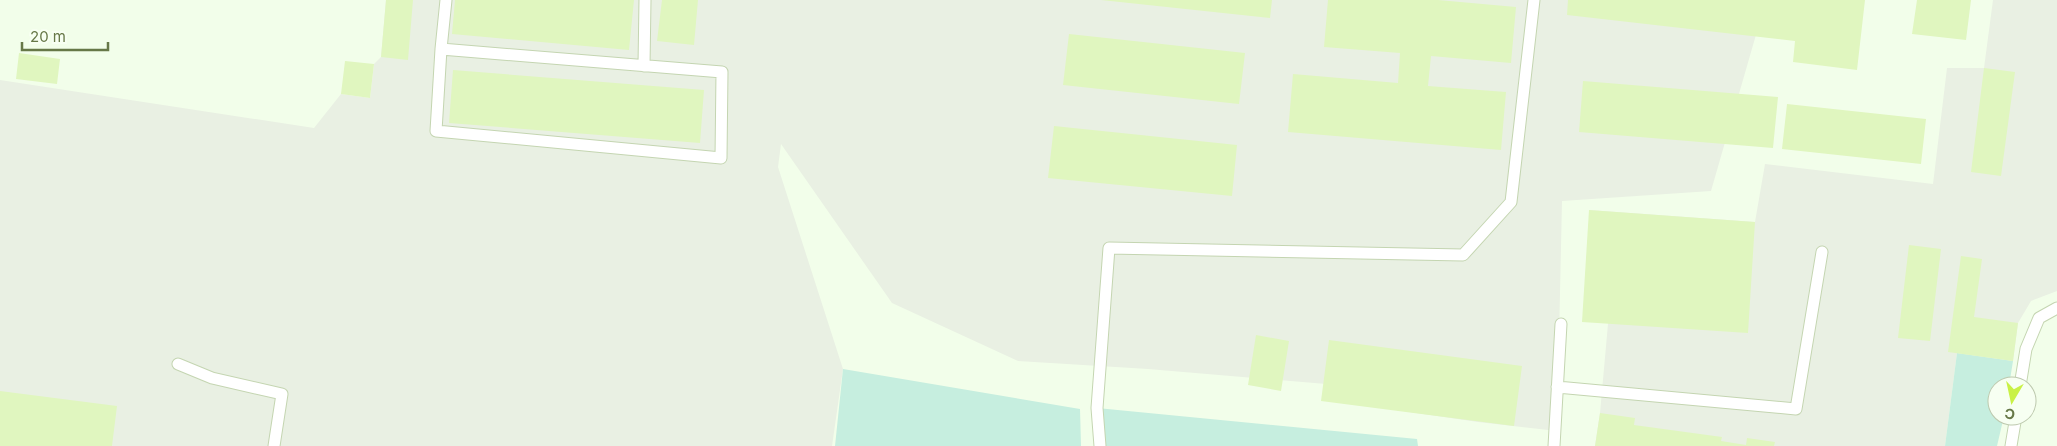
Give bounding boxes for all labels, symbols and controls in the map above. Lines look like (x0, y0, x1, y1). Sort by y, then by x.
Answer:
scale bar (22, 20, 109, 52)
text: 20 m (30, 27, 66, 46)
north arrow (1987, 376, 2037, 426)
text: С (2003, 405, 2016, 424)

